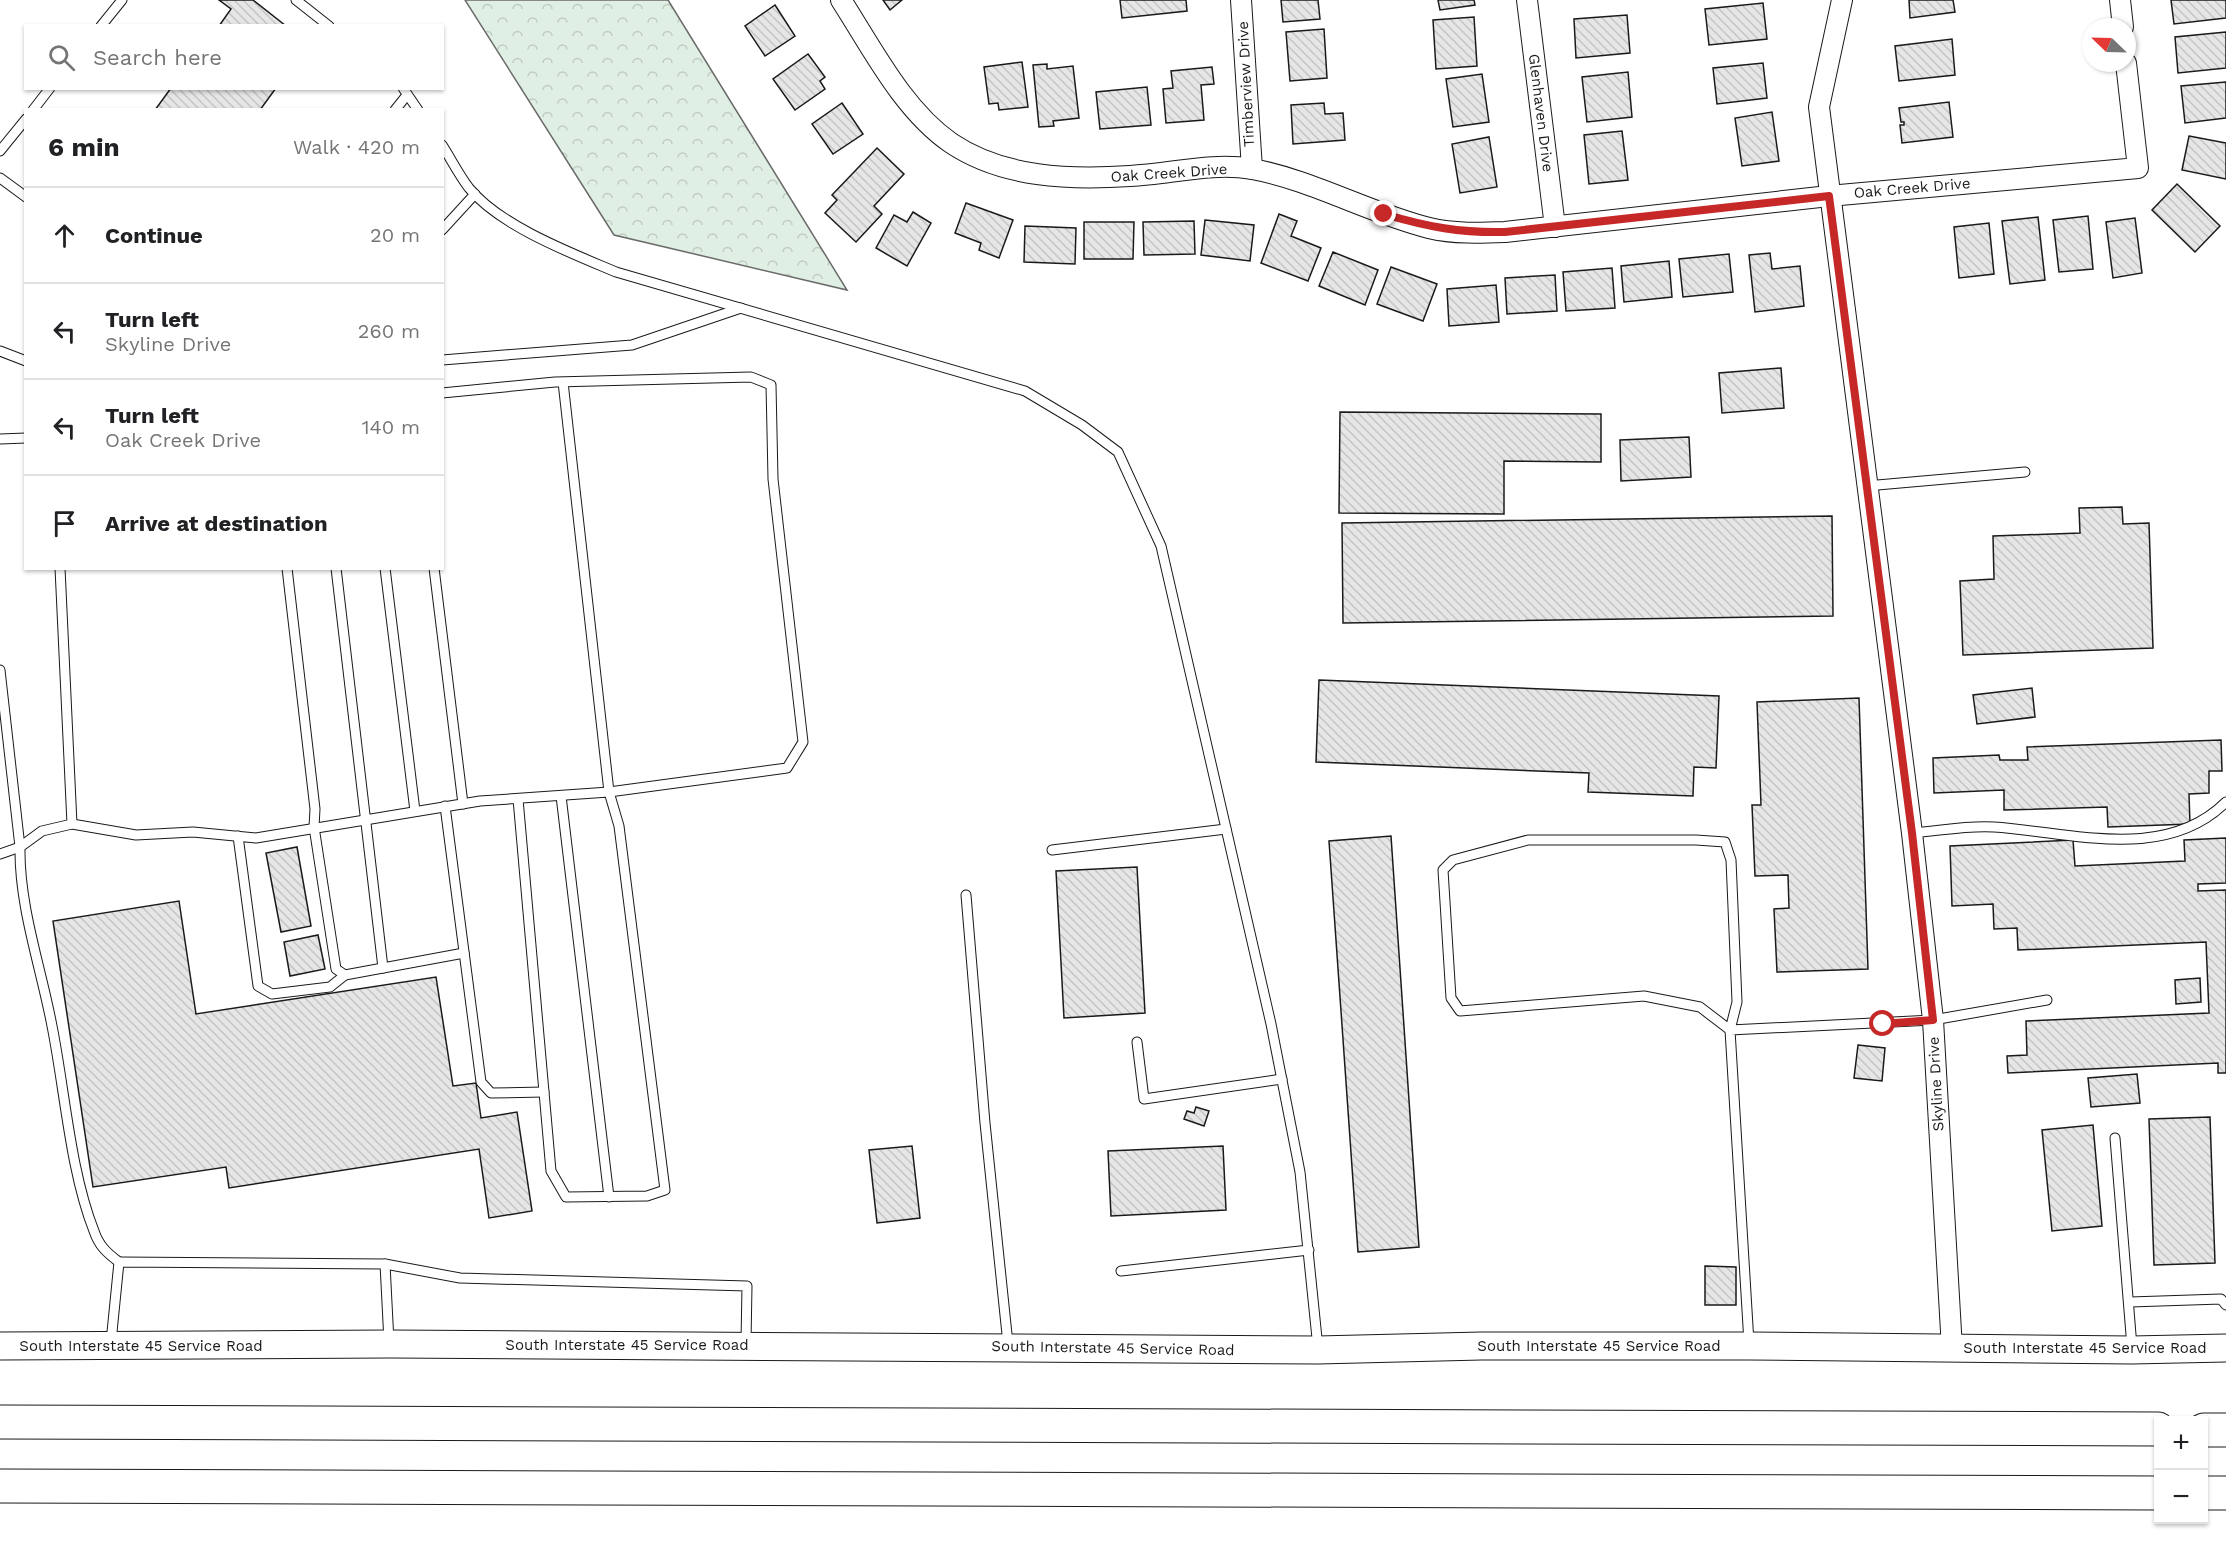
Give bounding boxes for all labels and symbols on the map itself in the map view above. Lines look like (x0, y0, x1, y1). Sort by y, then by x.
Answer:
north arrow (2082, 18, 2136, 72)
street label: Timberview Drive (1234, 21, 1258, 147)
street label: Glenhaven Drive (1525, 53, 1557, 173)
street label: Oak Creek Drive (1110, 160, 1228, 186)
street label: Oak Creek Drive (1853, 174, 1971, 202)
route end (1370, 200, 1396, 226)
route start (1869, 1010, 1895, 1036)
street label: Skyline Drive (1925, 1036, 1947, 1132)
street label: South Interstate 45 Service Road (505, 1336, 749, 1354)
street label: South Interstate 45 Service Road (19, 1337, 263, 1355)
street label: South Interstate 45 Service Road (991, 1337, 1235, 1359)
street label: South Interstate 45 Service Road (1477, 1337, 1721, 1355)
street label: South Interstate 45 Service Road (1963, 1339, 2207, 1357)

